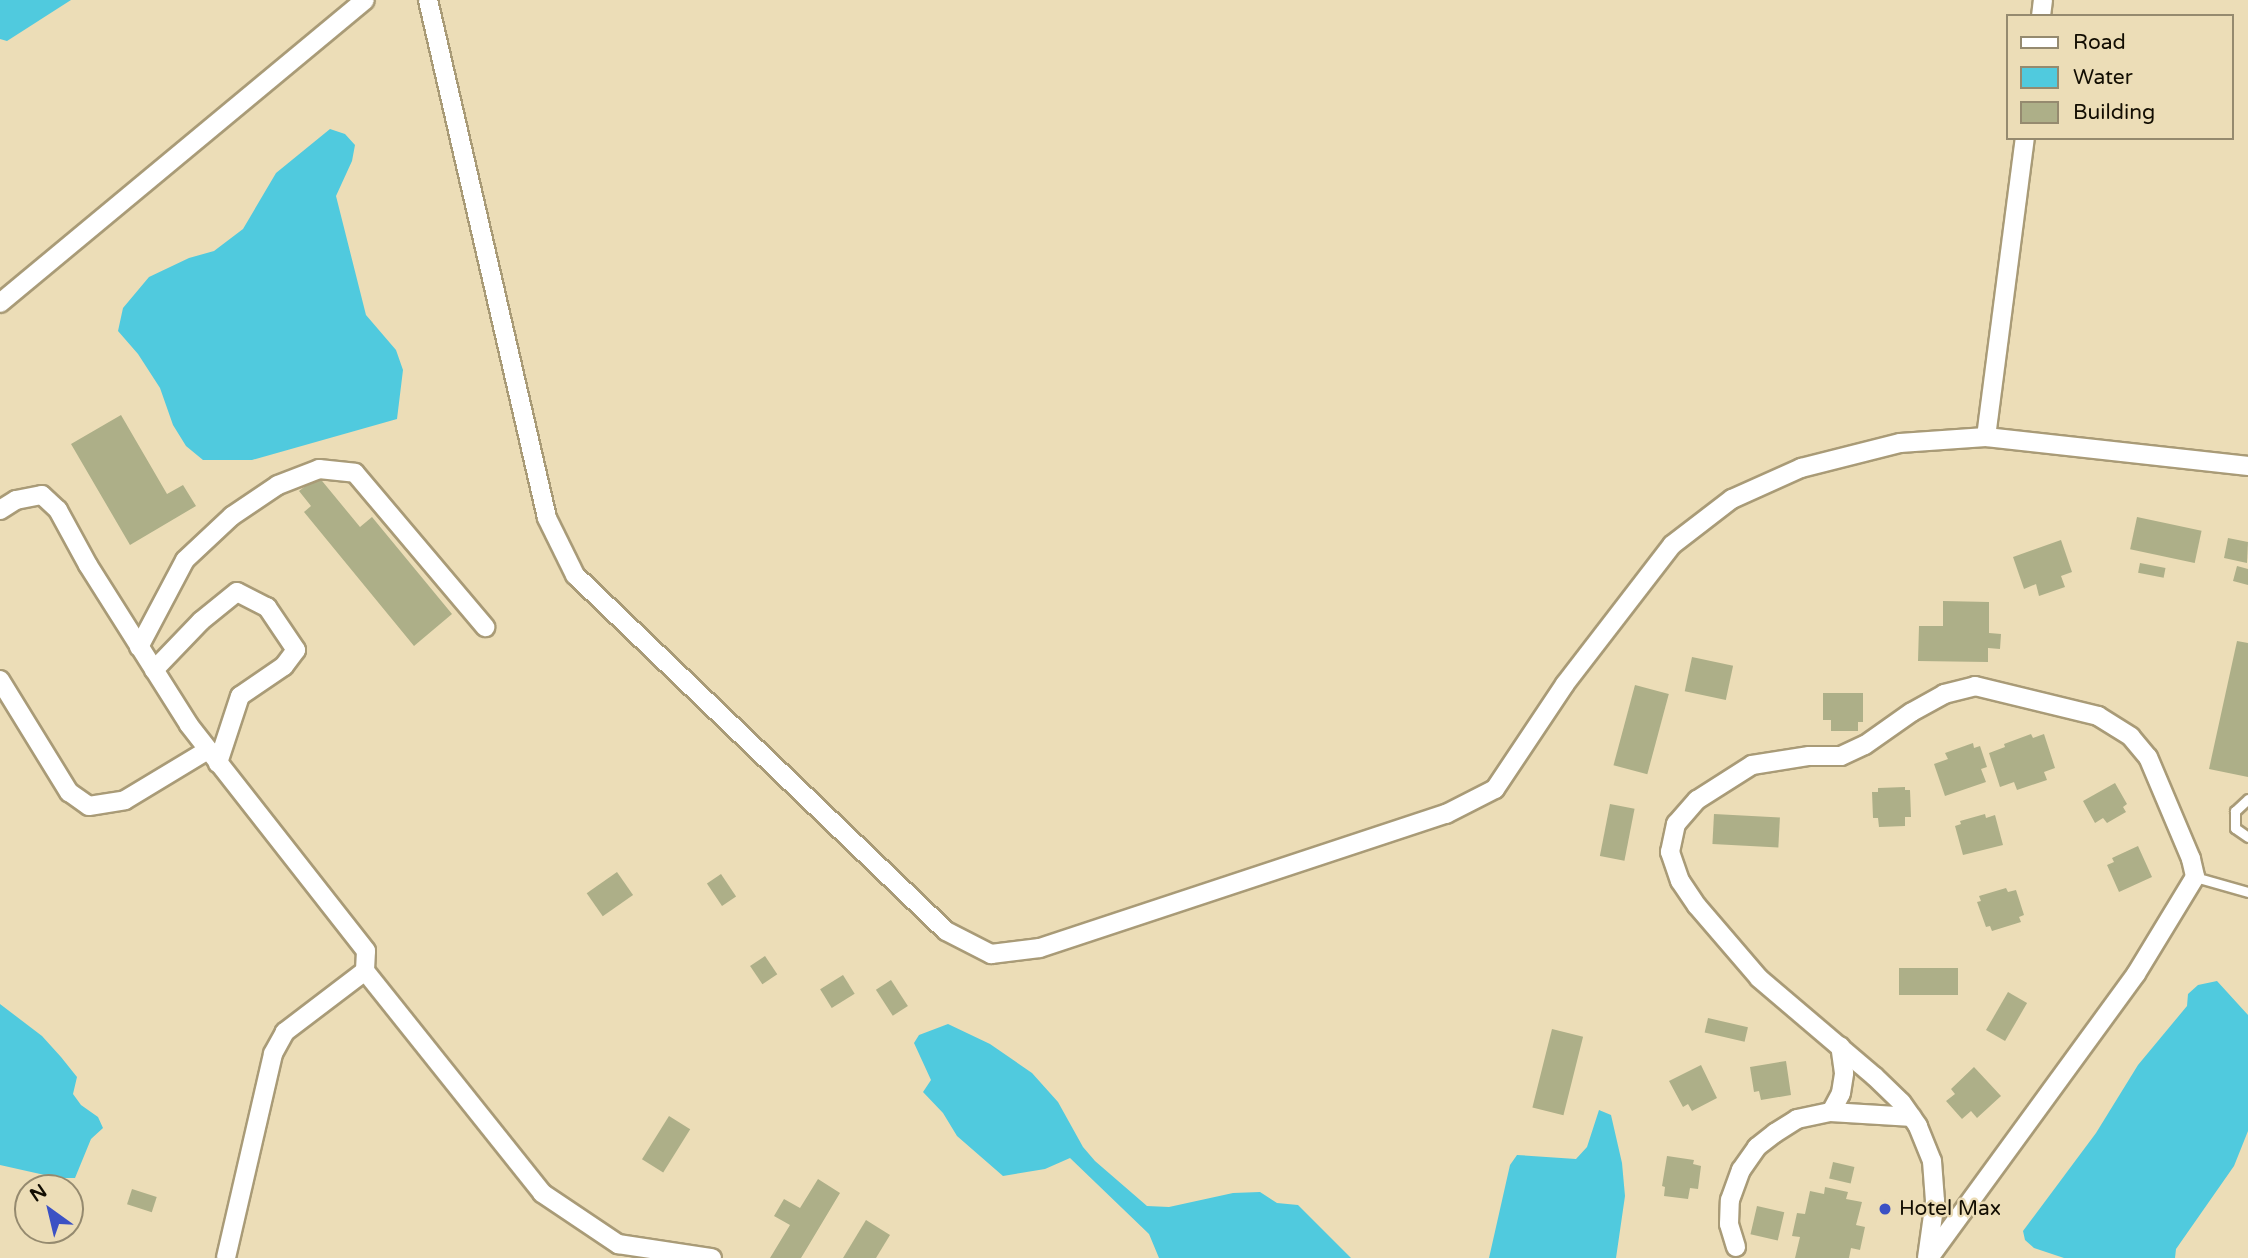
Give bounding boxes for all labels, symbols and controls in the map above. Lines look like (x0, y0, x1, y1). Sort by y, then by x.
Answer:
legend (2007, 14, 2234, 140)
text: Road (2073, 30, 2126, 55)
text: Water (2073, 65, 2133, 90)
text: Building (2073, 100, 2155, 125)
north arrow (14, 1174, 84, 1244)
text: N (26, 1180, 51, 1207)
place label: Hotel Max (1899, 1196, 2001, 1222)
marker: Hotel Max (1877, 1201, 1893, 1217)

